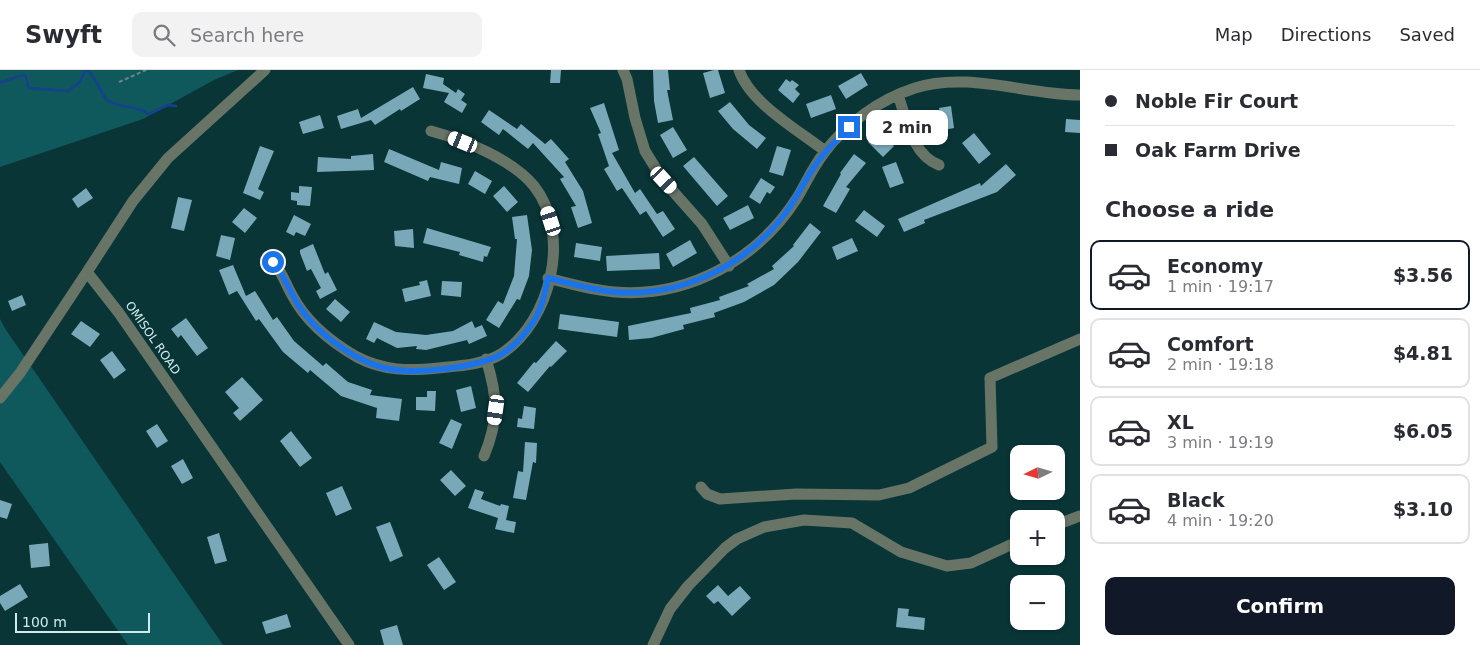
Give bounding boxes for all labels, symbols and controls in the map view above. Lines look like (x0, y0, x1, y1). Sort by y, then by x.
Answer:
search box (132, 12, 482, 57)
text: Swyft (25, 21, 102, 49)
icon: search (150, 21, 178, 49)
text: Search here (190, 24, 304, 46)
text: Map (1215, 24, 1253, 45)
text: Directions (1281, 24, 1371, 45)
text: Saved (1399, 24, 1455, 45)
text: Noble Fir Court (1135, 90, 1298, 112)
callout: 2 min (866, 110, 949, 144)
route end (838, 116, 860, 138)
text: 2 min (882, 118, 932, 137)
car (446, 129, 479, 155)
text: Oak Farm Drive (1135, 139, 1301, 161)
car (648, 164, 679, 196)
text: Choose a ride (1105, 197, 1274, 222)
car (539, 204, 562, 238)
route start (262, 251, 284, 273)
icon: car (1107, 253, 1152, 298)
text: Economy (1167, 255, 1263, 277)
text: $3.56 (1393, 264, 1453, 286)
text: 1 min · 19:17 (1167, 277, 1274, 296)
street label: OMISOL ROAD (123, 299, 183, 377)
icon: car (1107, 331, 1152, 376)
text: Comfort (1167, 333, 1254, 355)
text: $4.81 (1393, 342, 1453, 364)
text: 2 min · 19:18 (1167, 355, 1274, 374)
car (486, 394, 505, 426)
icon: car (1107, 409, 1152, 454)
text: XL (1167, 411, 1194, 433)
text: $6.05 (1393, 420, 1453, 442)
text: 3 min · 19:19 (1167, 433, 1274, 452)
north arrow (1010, 445, 1065, 500)
map controls (1010, 445, 1065, 630)
icon: car (1107, 487, 1152, 532)
text: Black (1167, 489, 1225, 511)
text: $3.10 (1393, 498, 1453, 520)
button: + (1010, 510, 1065, 565)
text: 4 min · 19:20 (1167, 511, 1274, 530)
button: − (1010, 575, 1065, 630)
button: Confirm (1105, 577, 1455, 635)
scale bar (15, 610, 150, 633)
text: 100 m (22, 614, 67, 630)

